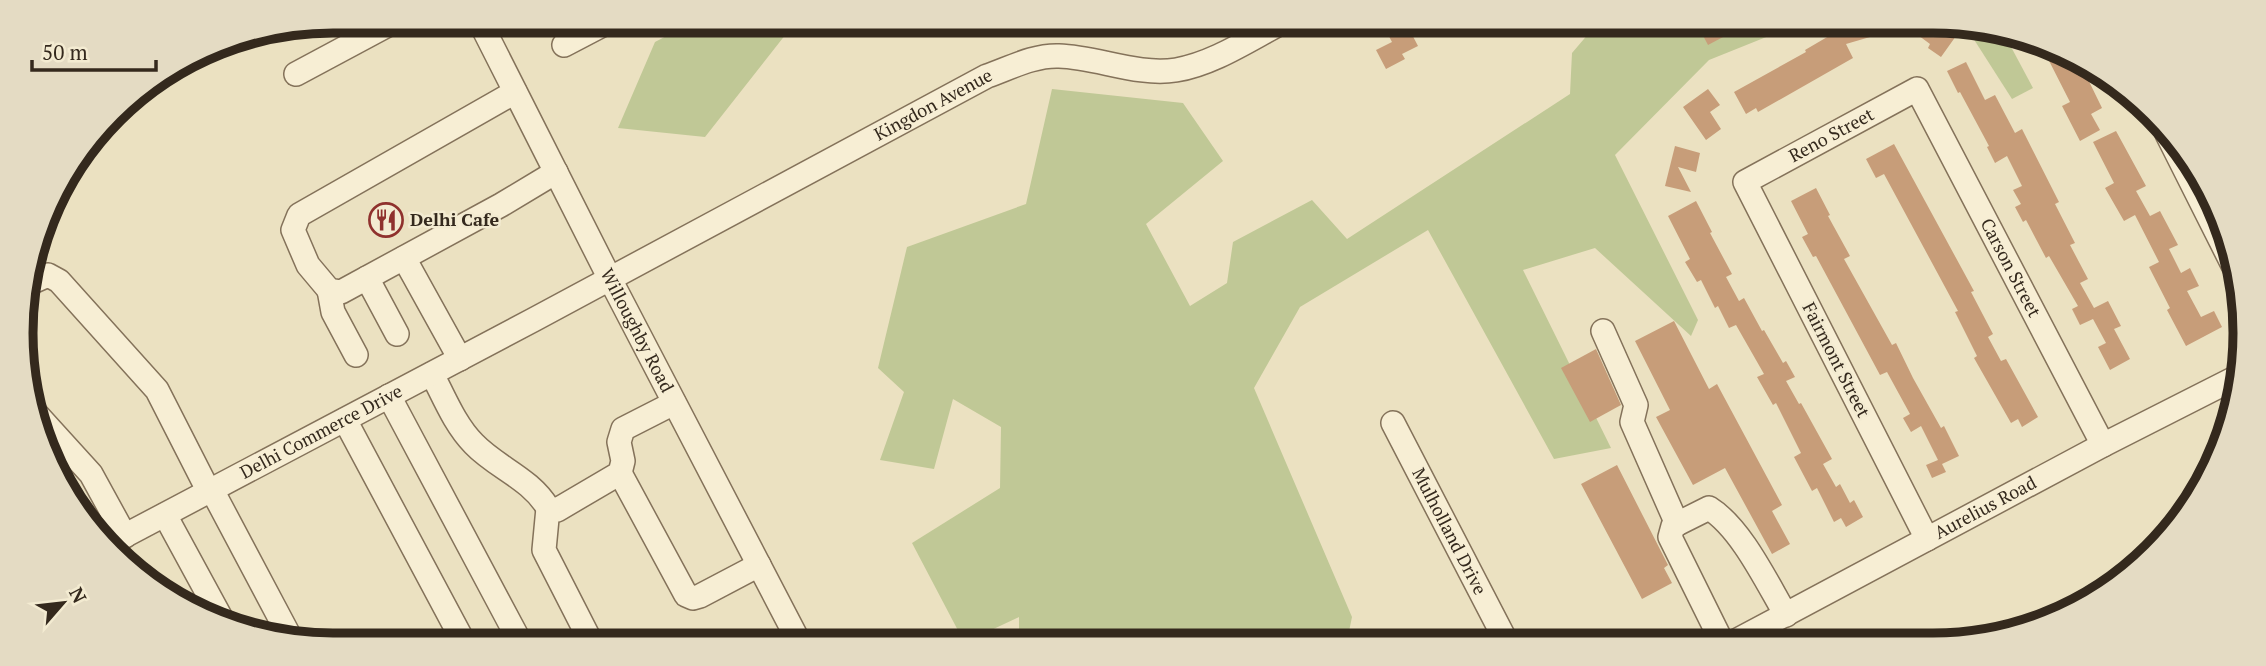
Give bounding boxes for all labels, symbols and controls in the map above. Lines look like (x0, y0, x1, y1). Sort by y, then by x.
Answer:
scale bar (32, 28, 156, 72)
text: 50 m (42, 38, 88, 66)
street label: Kingdon Avenue (869, 62, 996, 146)
street label: Reno Street (1784, 101, 1878, 167)
restaurant icon: Delhi Cafe (367, 201, 405, 239)
place label: Delhi Cafe (410, 207, 499, 231)
street label: Carson Street (1976, 214, 2047, 321)
street label: Willoughby Road (596, 264, 680, 396)
street label: Fairmont Street (1797, 298, 1876, 422)
street label: Delhi Commerce Drive (235, 378, 406, 484)
street label: Mulholland Drive (1407, 463, 1493, 598)
street label: Aurelius Road (1930, 470, 2040, 544)
north arrow (28, 568, 98, 638)
text: N (64, 583, 93, 608)

